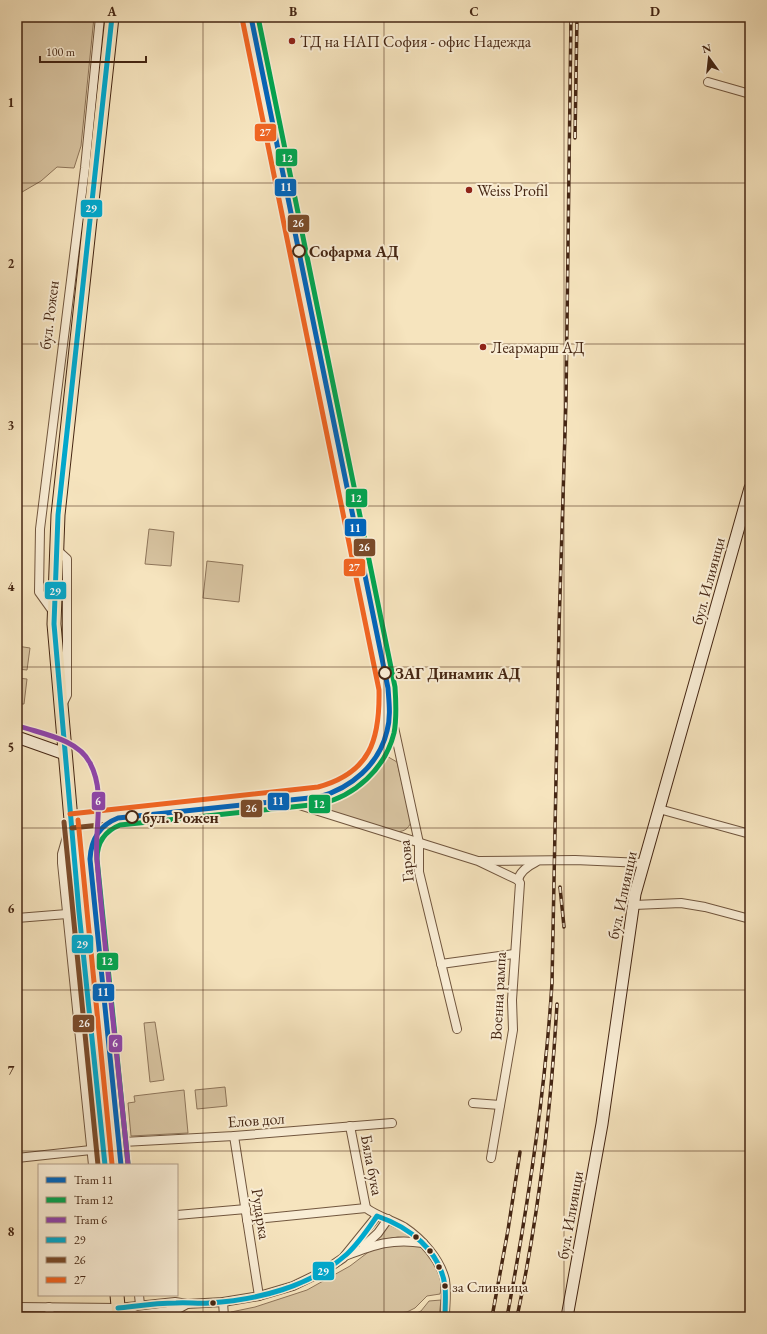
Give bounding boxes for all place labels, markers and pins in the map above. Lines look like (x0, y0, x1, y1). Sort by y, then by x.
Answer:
place label: ТД на НАП София - офис Надежда (300, 31, 532, 52)
marker: ТД на НАП София - офис Надежда (287, 36, 297, 46)
place label: Weiss Profil (477, 180, 548, 201)
marker: Weiss Profil (464, 185, 474, 195)
place label: Софарма АД (309, 241, 399, 262)
marker: Софарма АД (292, 244, 306, 258)
place label: Леармарш АД (491, 337, 584, 358)
marker: Леармарш АД (478, 342, 488, 352)
place label: ЗАГ Динамик АД (395, 663, 521, 684)
marker: ЗАГ Динамик АД (378, 666, 392, 680)
place label: бул. Рожен (142, 807, 219, 828)
marker: бул. Рожен (125, 810, 139, 824)
unlabelled marker (411, 1232, 421, 1242)
unlabelled marker (425, 1246, 435, 1256)
unlabelled marker (434, 1262, 444, 1272)
place label: за Сливница (452, 1277, 528, 1296)
marker: за Сливница (440, 1281, 450, 1291)
unlabelled marker (208, 1298, 218, 1308)

